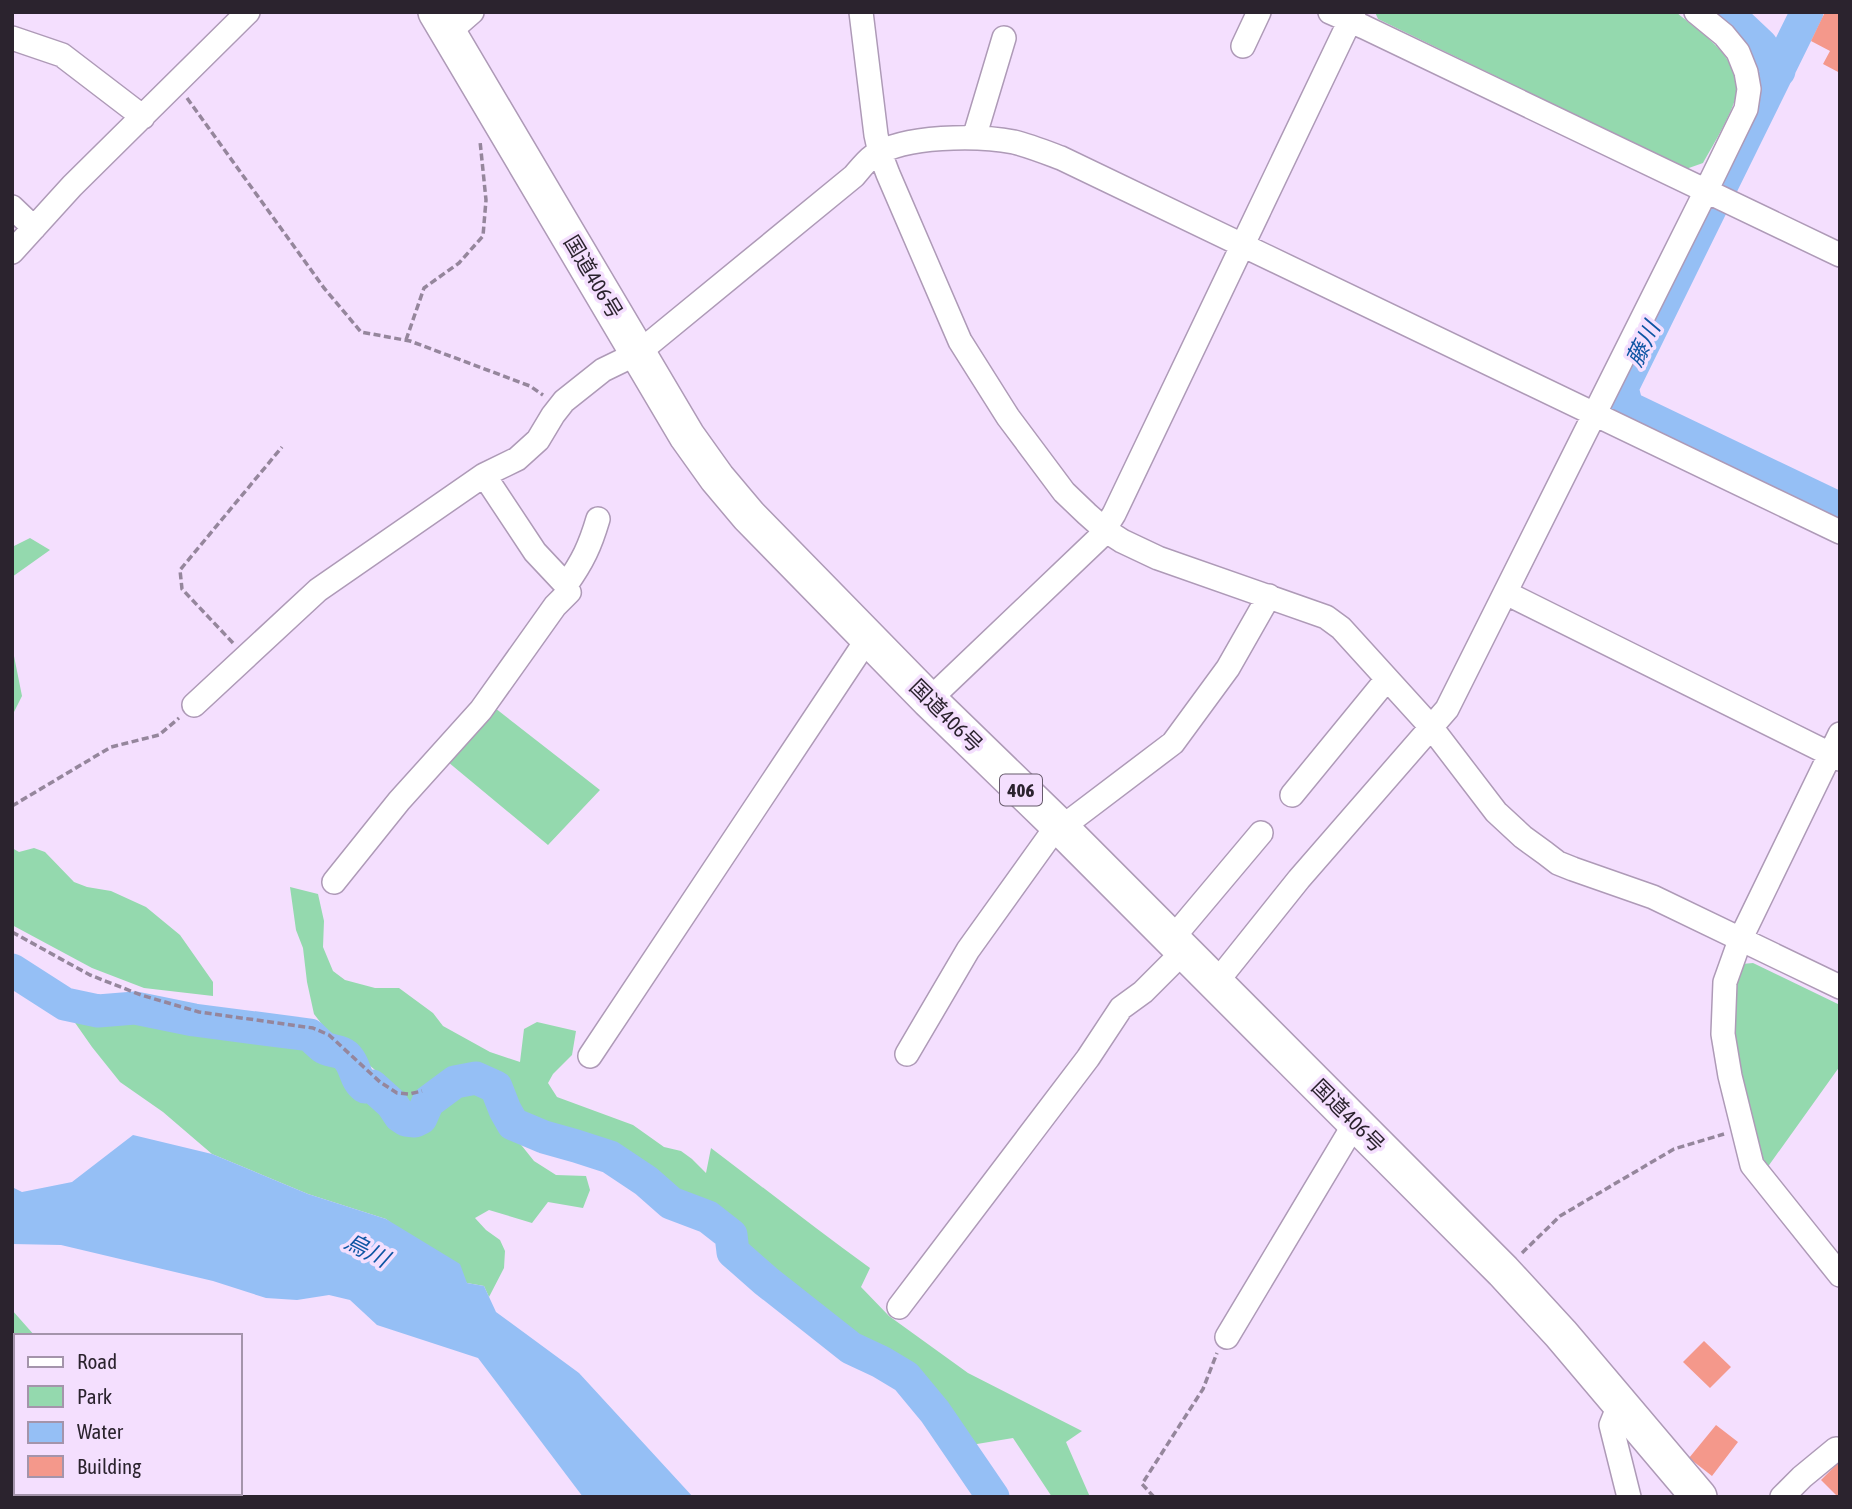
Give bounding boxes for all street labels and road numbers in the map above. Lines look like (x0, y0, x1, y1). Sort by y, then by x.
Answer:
street label: 国道406号 (560, 231, 628, 322)
street label: 国道406号 (905, 674, 988, 757)
road number: 406 (1000, 775, 1042, 806)
street label: 国道406号 (1307, 1074, 1390, 1157)

